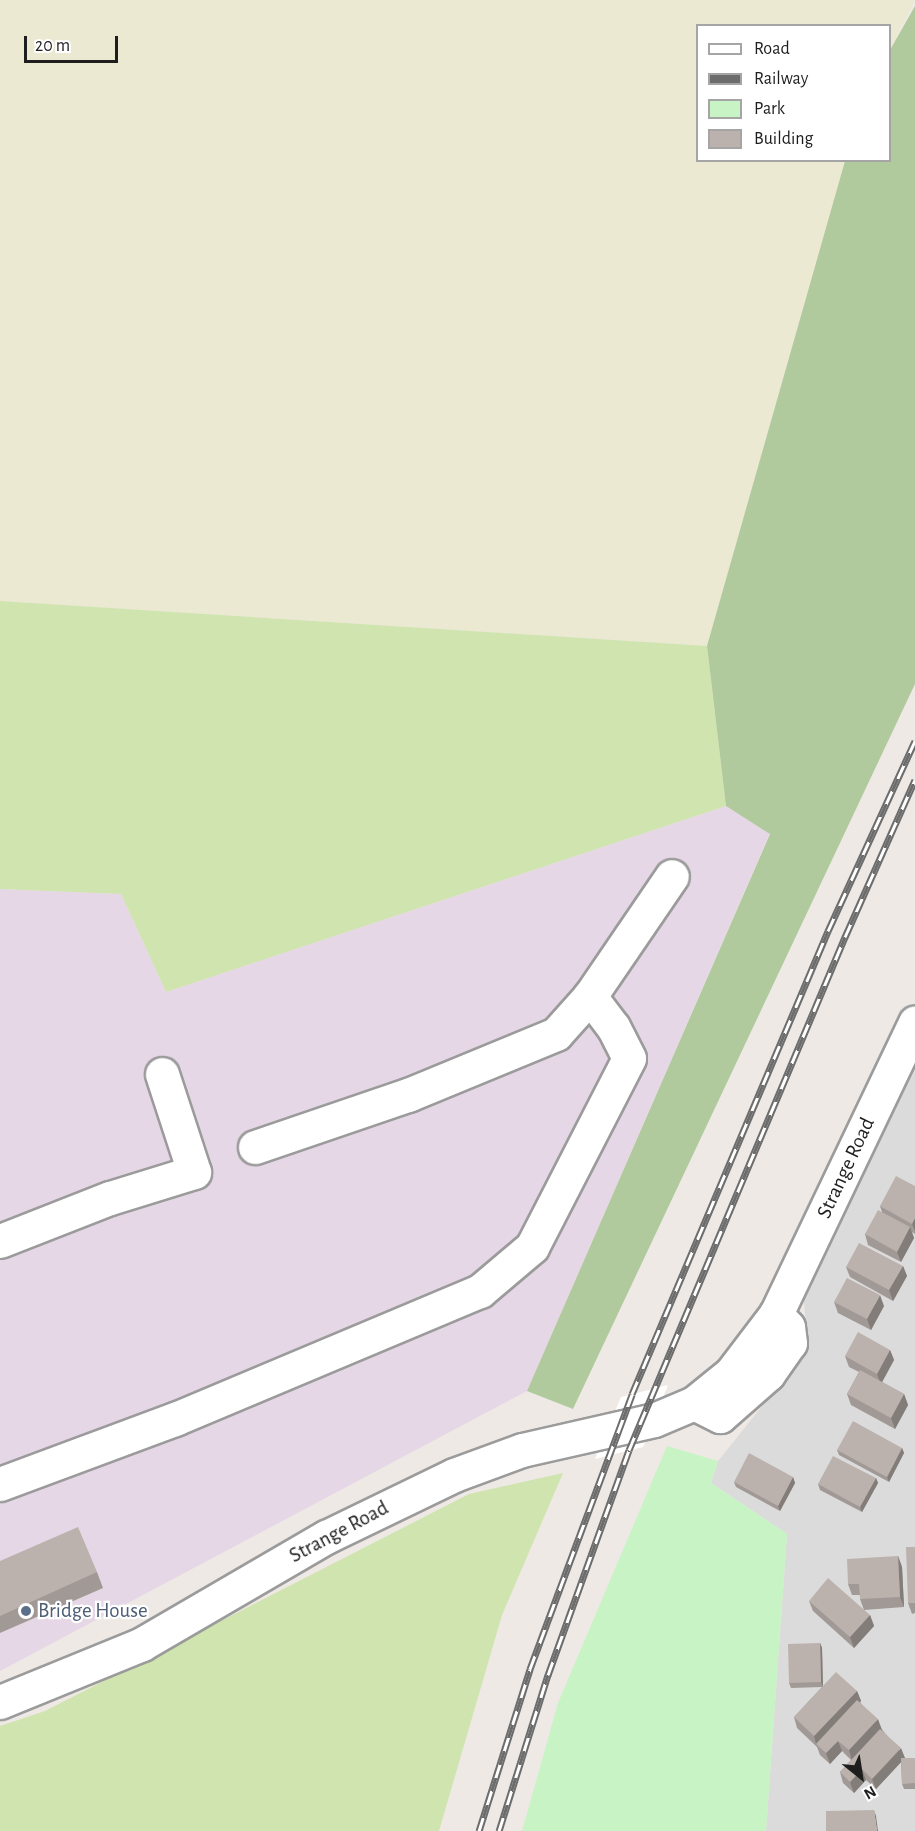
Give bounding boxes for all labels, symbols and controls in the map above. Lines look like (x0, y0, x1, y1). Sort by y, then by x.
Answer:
scale bar (27, 24, 122, 62)
legend (696, 24, 891, 162)
text: 20 m (35, 37, 70, 55)
text: Road (754, 40, 790, 58)
text: Railway (754, 70, 808, 88)
text: Park (754, 100, 785, 118)
text: Building (754, 130, 813, 148)
street label: Strange Road (812, 1113, 880, 1223)
street label: Strange Road (285, 1495, 393, 1569)
place label: Bridge House (38, 1598, 148, 1624)
marker: Bridge House (19, 1604, 33, 1618)
north arrow (831, 1747, 891, 1807)
text: N (861, 1783, 879, 1802)

